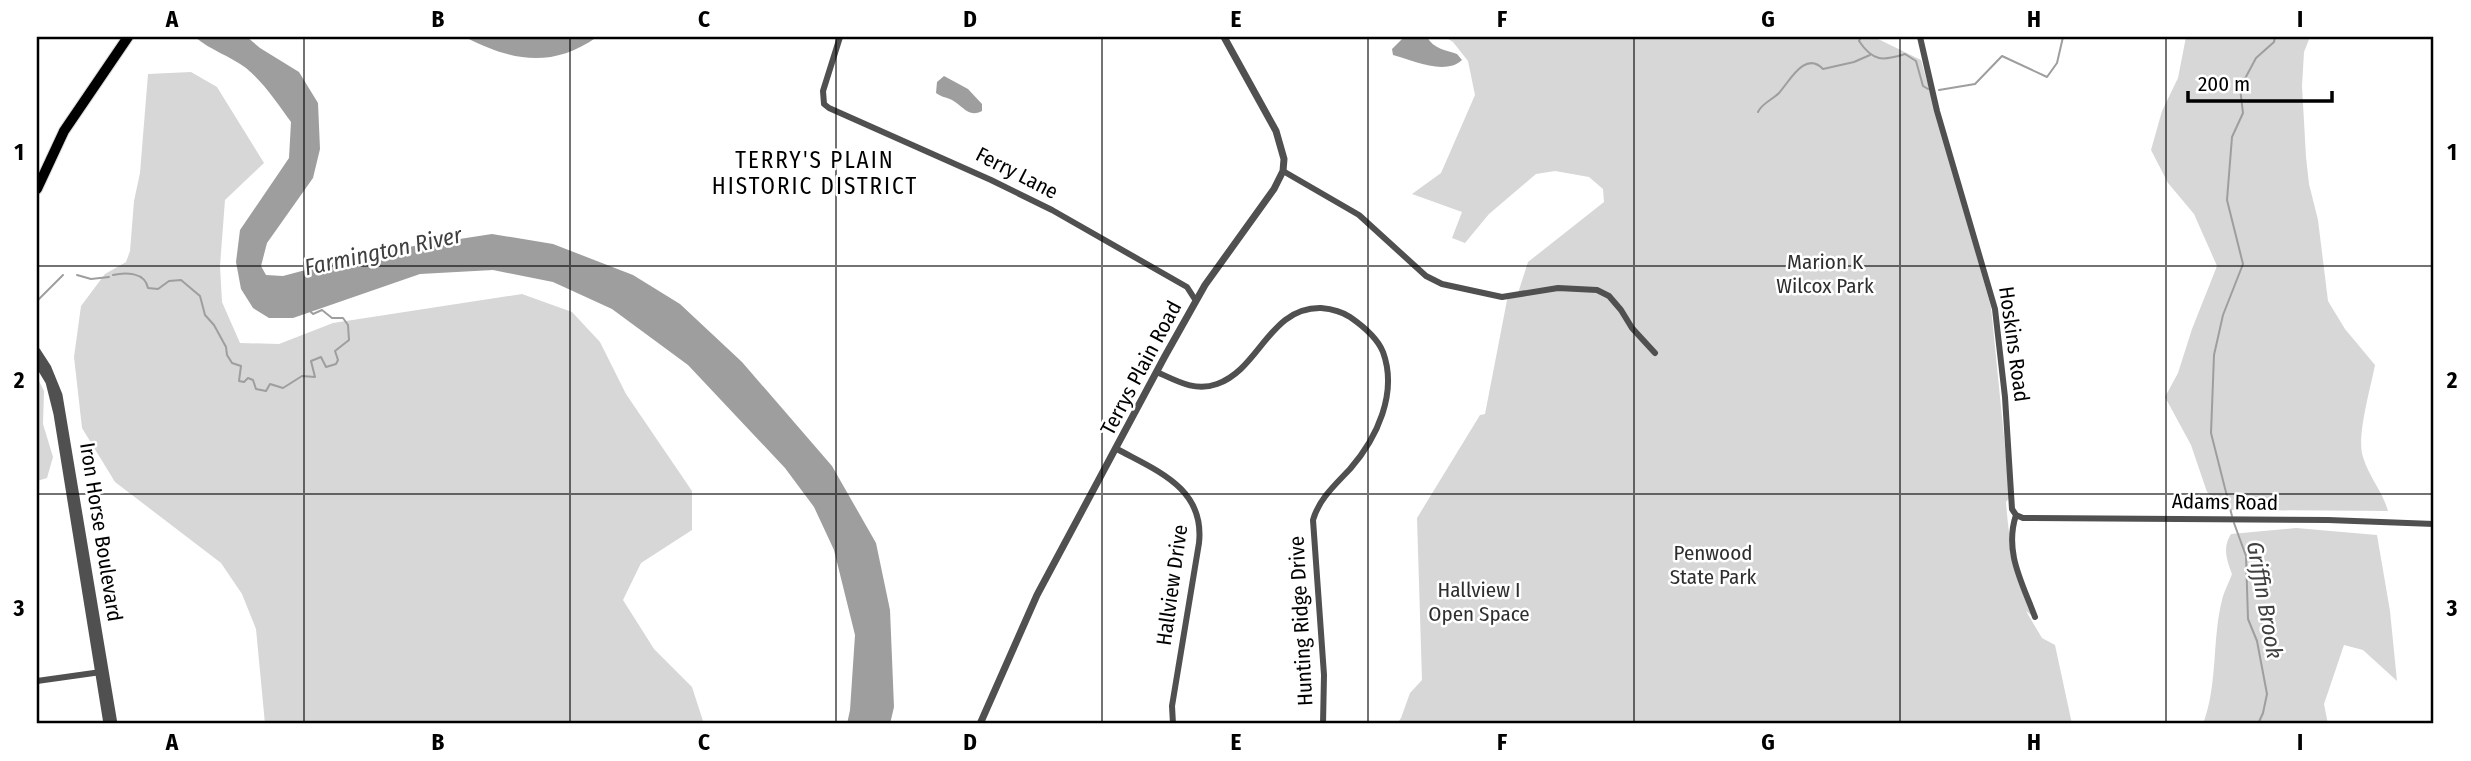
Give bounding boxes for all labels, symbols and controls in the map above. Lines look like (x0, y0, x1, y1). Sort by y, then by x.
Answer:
text: A (165, 5, 179, 33)
text: B (432, 5, 445, 33)
text: C (698, 5, 710, 33)
text: D (963, 5, 977, 33)
text: E (1231, 5, 1242, 33)
text: F (1497, 5, 1507, 33)
text: G (1761, 5, 1775, 33)
text: H (2027, 5, 2041, 33)
text: I (2297, 5, 2303, 33)
scale bar (2188, 60, 2331, 104)
text: 200 m (2198, 71, 2250, 97)
text: 1 (14, 138, 24, 166)
text: 1 (2447, 138, 2457, 166)
street label: Ferry Lane (972, 141, 1062, 205)
district label: TERRY'S PLAIN HISTORIC DISTRICT (712, 146, 918, 200)
water label: Farmington River (302, 220, 465, 281)
park label: Marion K Wilcox Park (1776, 249, 1874, 299)
street label: Hoskins Road (1993, 285, 2035, 403)
street label: Terrys Plain Road (1095, 297, 1187, 439)
text: 2 (13, 366, 25, 394)
text: 2 (2446, 366, 2458, 394)
street label: Iron Horse Boulevard (74, 441, 128, 623)
street label: Adams Road (2172, 488, 2278, 516)
street label: Hallview Drive (1151, 523, 1193, 647)
street label: Hunting Ridge Drive (1284, 535, 1318, 707)
water label: Griffin Brook (2241, 539, 2289, 661)
park label: Penwood State Park (1670, 540, 1756, 590)
park label: Hallview I Open Space (1428, 577, 1530, 627)
text: 3 (13, 594, 25, 622)
text: 3 (2446, 594, 2458, 622)
text: A (165, 728, 179, 756)
text: B (432, 728, 445, 756)
text: C (698, 728, 710, 756)
text: D (963, 728, 977, 756)
text: E (1231, 728, 1242, 756)
text: F (1497, 728, 1507, 756)
text: G (1761, 728, 1775, 756)
text: H (2027, 728, 2041, 756)
text: I (2297, 728, 2303, 756)

